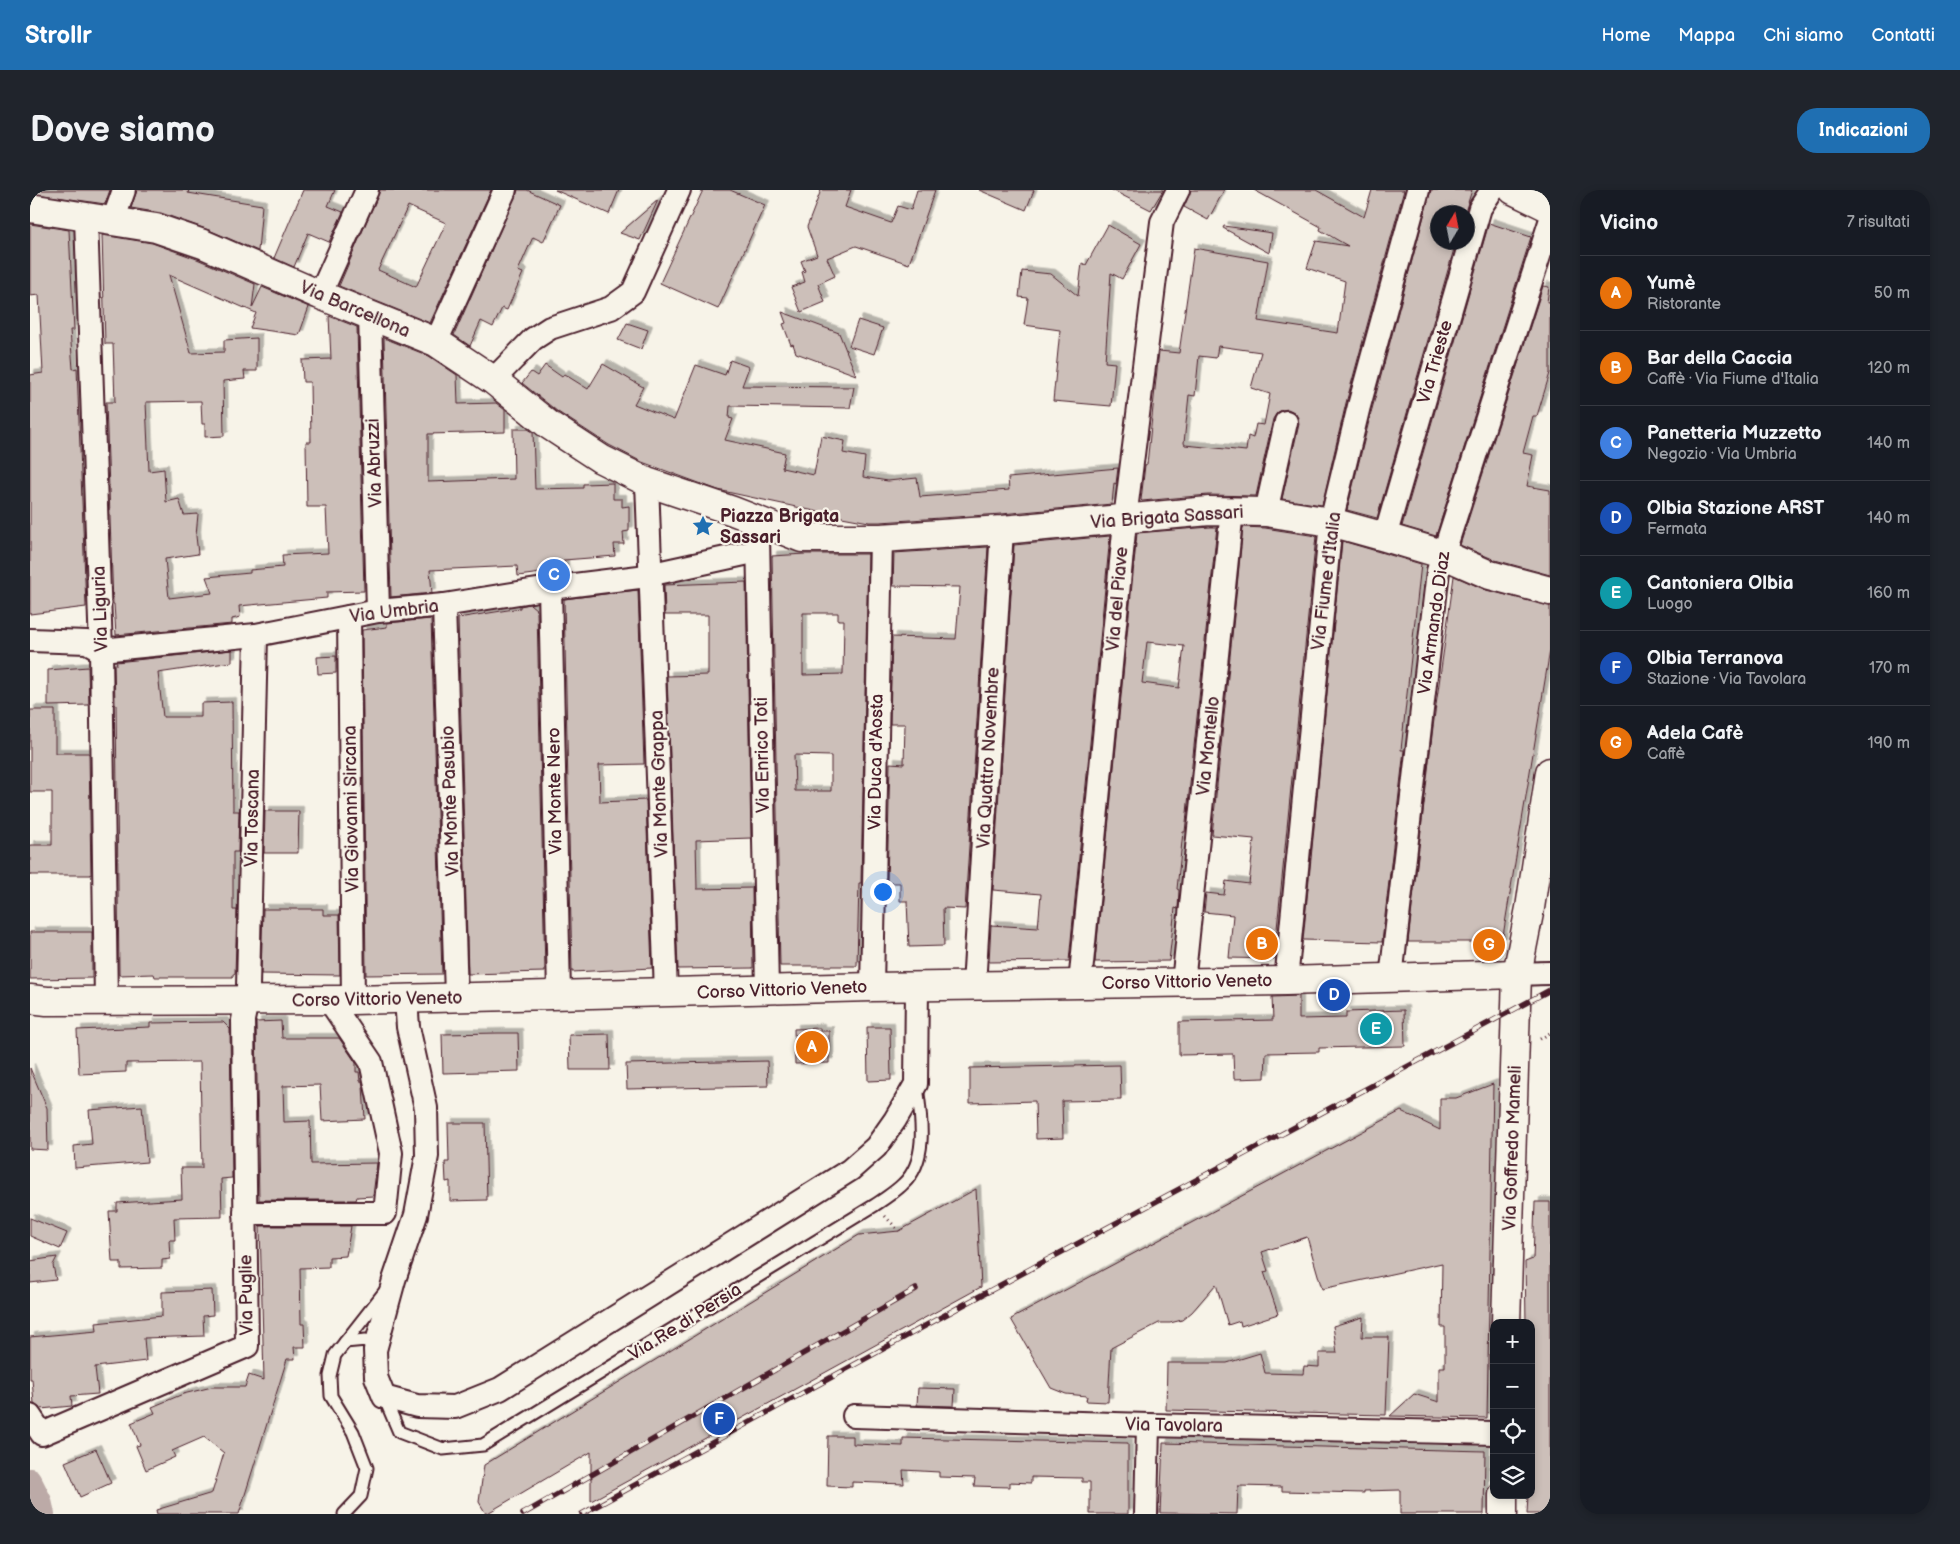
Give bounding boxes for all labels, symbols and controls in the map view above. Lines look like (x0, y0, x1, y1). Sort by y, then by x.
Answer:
text: Strollr (25, 21, 92, 50)
text: Home (1601, 25, 1650, 46)
text: Mappa (1678, 25, 1735, 46)
text: Chi siamo (1763, 25, 1843, 46)
text: Contatti (1871, 25, 1935, 46)
button: Indicazioni (1797, 108, 1930, 153)
text: Dove siamo (30, 109, 215, 152)
north arrow (1430, 205, 1475, 250)
text: Vicino (1600, 210, 1658, 235)
text: 7 risultati (1847, 213, 1910, 232)
text: Yumè (1647, 272, 1695, 295)
street label: Via Barcellona (297, 276, 413, 342)
text: A (1611, 284, 1621, 303)
text: 50 m (1874, 284, 1910, 303)
text: Ristorante (1647, 295, 1721, 314)
street label: Via Trieste (1413, 318, 1457, 406)
text: Bar della Caccia (1647, 347, 1792, 370)
text: B (1610, 359, 1622, 378)
text: 120 m (1867, 359, 1910, 378)
text: Caffè · Via Fiume d'Italia (1647, 370, 1819, 389)
street label: Via Abruzzi (362, 418, 386, 508)
text: Panetteria Muzzetto (1647, 422, 1822, 445)
text: C (1610, 434, 1622, 453)
text: 140 m (1867, 434, 1910, 453)
text: Negozio · Via Umbria (1647, 445, 1797, 464)
text: Olbia Stazione ARST (1647, 497, 1824, 520)
street label: Via Brigata Sassari (1090, 501, 1244, 533)
place label: Piazza Brigata Sassari (720, 506, 839, 548)
text: D (1610, 509, 1622, 528)
text: 140 m (1867, 509, 1910, 528)
street label: Via Fiume d'Italia (1307, 511, 1345, 651)
place icon: Piazza Brigata Sassari (690, 513, 716, 539)
text: Fermata (1647, 520, 1707, 539)
street label: Via del Piave (1102, 545, 1132, 652)
street label: Via Armando Diaz (1414, 550, 1455, 696)
pin: C (538, 556, 570, 594)
street label: Via Liguria (88, 566, 112, 652)
text: Cantoniera Olbia (1647, 572, 1794, 595)
text: E (1611, 584, 1621, 603)
text: 160 m (1867, 584, 1910, 603)
street label: Via Umbria (348, 595, 440, 627)
text: Luogo (1647, 595, 1693, 614)
text: Olbia Terranova (1647, 647, 1784, 670)
text: F (1611, 659, 1621, 678)
text: 170 m (1869, 659, 1910, 678)
street label: Via Quattro Novembre (973, 666, 1003, 849)
text: Stazione · Via Tavolara (1647, 670, 1806, 689)
street label: Via Duca d'Aosta (864, 694, 888, 830)
street label: Via Montello (1192, 695, 1224, 797)
street label: Via Enrico Toti (750, 697, 774, 813)
street label: Via Monte Grappa (646, 710, 672, 858)
text: Adela Cafè (1647, 722, 1744, 745)
street label: Via Giovanni Sircana (339, 725, 363, 893)
street label: Via Monte Pasubio (437, 725, 463, 877)
street label: Via Monte Nero (543, 727, 567, 855)
text: G (1610, 734, 1622, 753)
text: 190 m (1868, 734, 1910, 753)
text: Caffè (1647, 745, 1685, 764)
street label: Via Toscana (241, 769, 263, 867)
your location (870, 879, 896, 905)
pin: B (1246, 925, 1278, 963)
pin: G (1473, 926, 1505, 964)
street label: Corso Vittorio Veneto (1101, 970, 1273, 994)
pin: D (1318, 976, 1350, 1014)
street label: Corso Vittorio Veneto (696, 977, 868, 1003)
street label: Corso Vittorio Veneto (291, 987, 463, 1011)
pin: E (1360, 1010, 1392, 1048)
pin: A (796, 1028, 828, 1066)
street label: Via Goffredo Mameli (1499, 1065, 1525, 1231)
street label: Via Puglie (235, 1254, 257, 1336)
street label: Via Re di Persia (625, 1279, 745, 1365)
map controls (1490, 1319, 1535, 1499)
button: + (1490, 1319, 1535, 1364)
button: − (1490, 1364, 1535, 1409)
pin: F (703, 1400, 735, 1438)
button: locate (1490, 1409, 1535, 1454)
street label: Via Tavolara (1125, 1414, 1223, 1436)
button: layers (1490, 1454, 1535, 1499)

